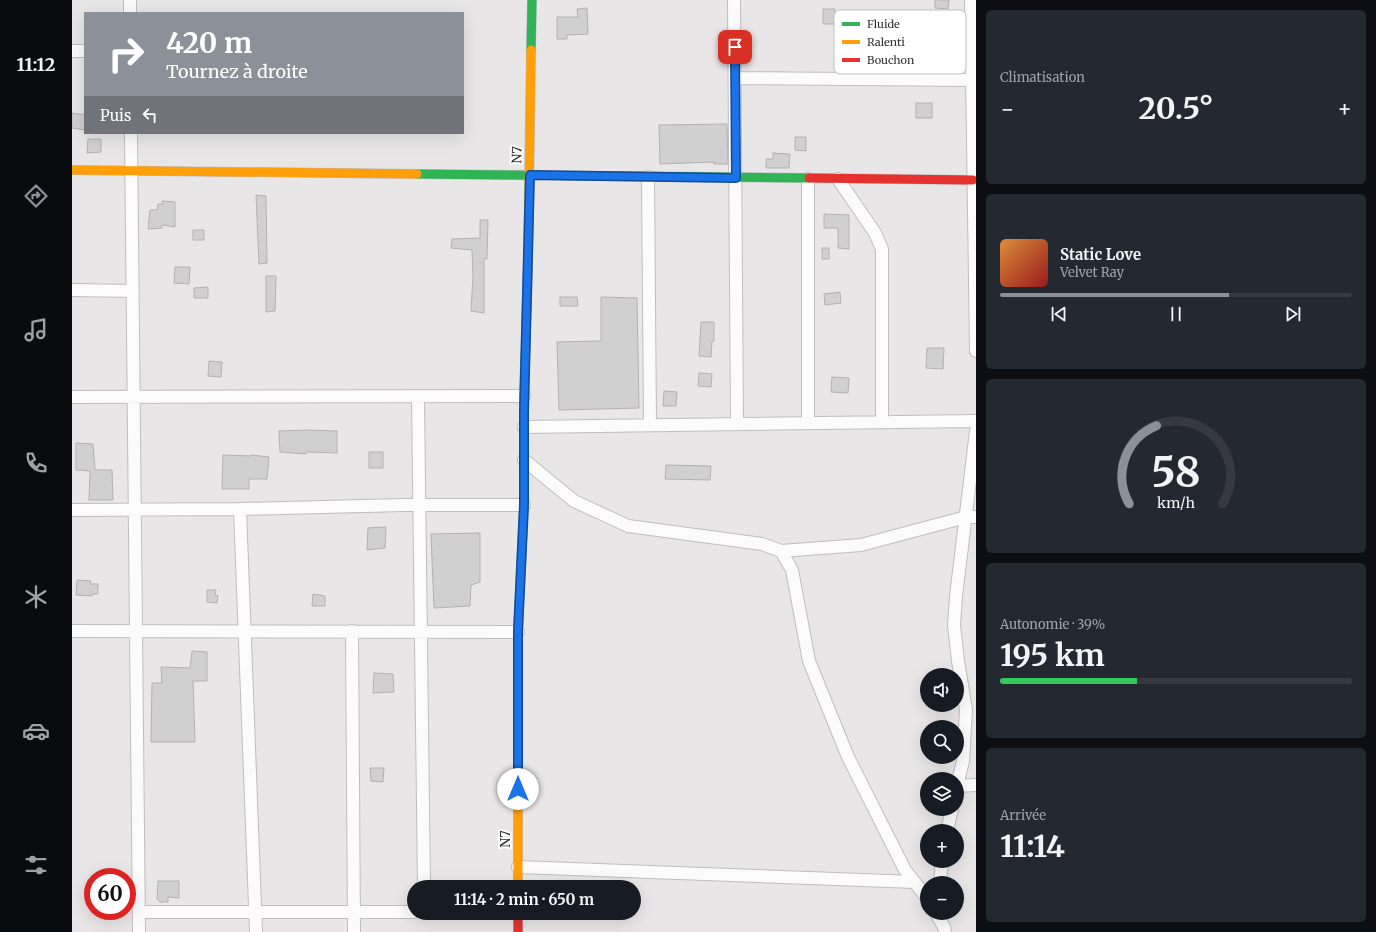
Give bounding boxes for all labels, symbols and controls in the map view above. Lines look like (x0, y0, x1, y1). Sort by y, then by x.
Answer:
legend (834, 10, 966, 74)
text: Fluide (867, 17, 900, 31)
text: 420 m (166, 25, 252, 61)
icon: right (100, 28, 152, 80)
pin (718, 30, 752, 64)
text: Ralenti (867, 35, 905, 49)
icon: arrive (724, 36, 746, 58)
text: 11:12 (17, 53, 55, 76)
text: Bouchon (867, 53, 915, 67)
text: Tournez à droite (166, 60, 308, 83)
text: Climatisation (1000, 69, 1085, 86)
text: 20.5° (1139, 89, 1213, 127)
text: − (1000, 95, 1015, 123)
text: + (1337, 95, 1352, 123)
icon: left (139, 104, 161, 126)
text: Puis (100, 106, 131, 125)
street label: N7 (508, 146, 526, 164)
icon: directions (22, 182, 50, 210)
text: Static Love (1060, 245, 1141, 264)
text: Velvet Ray (1060, 264, 1124, 281)
icon: previous (1048, 303, 1070, 325)
icon: pause (1165, 303, 1187, 325)
icon: next (1282, 303, 1304, 325)
icon: music (22, 316, 50, 344)
text: 58 (1151, 446, 1201, 498)
icon: phone (22, 449, 50, 477)
text: km/h (1157, 494, 1195, 512)
icon: climate (22, 583, 50, 611)
text: Autonomie · 39% (1000, 616, 1105, 633)
text: 195 km (1000, 636, 1105, 674)
map controls (920, 668, 964, 920)
button: sound (920, 668, 964, 712)
icon: car (22, 717, 50, 745)
button: search (920, 720, 964, 764)
position arrow (497, 768, 539, 810)
button: layers (920, 772, 964, 816)
text: Arrivée (1000, 807, 1046, 824)
button: + (920, 824, 964, 868)
text: 11:14 (1000, 827, 1065, 865)
street label: N7 (497, 830, 514, 848)
icon: filters (22, 851, 50, 879)
speed limit sign: 60 (84, 868, 136, 920)
button: − (920, 876, 964, 920)
text: 11:14 · 2 min · 650 m (454, 890, 594, 909)

